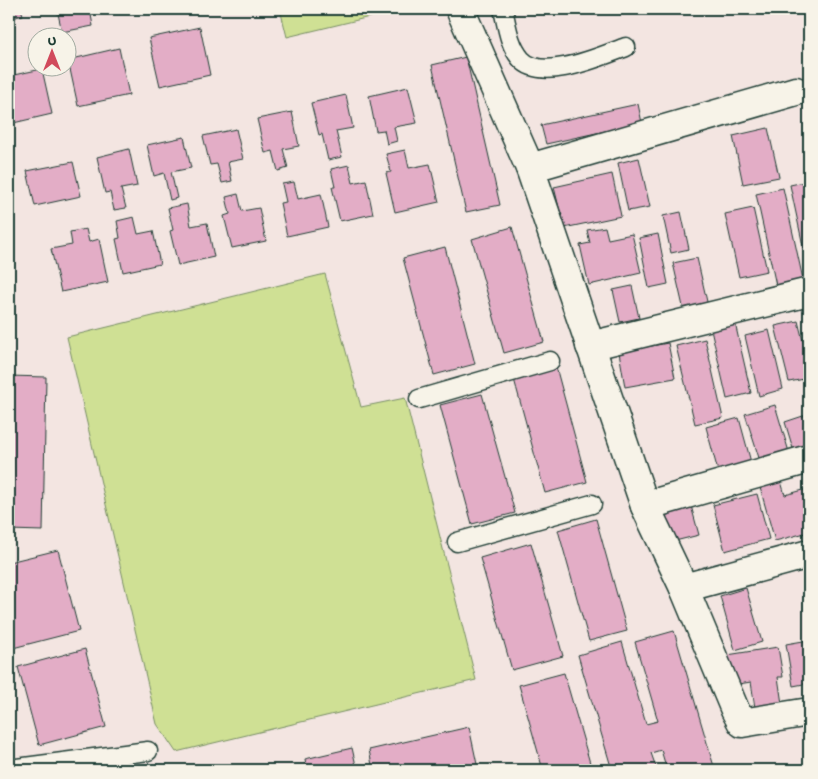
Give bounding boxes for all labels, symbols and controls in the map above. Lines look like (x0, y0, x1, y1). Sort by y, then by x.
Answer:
north arrow (28, 28, 78, 78)
text: U (48, 33, 56, 50)

